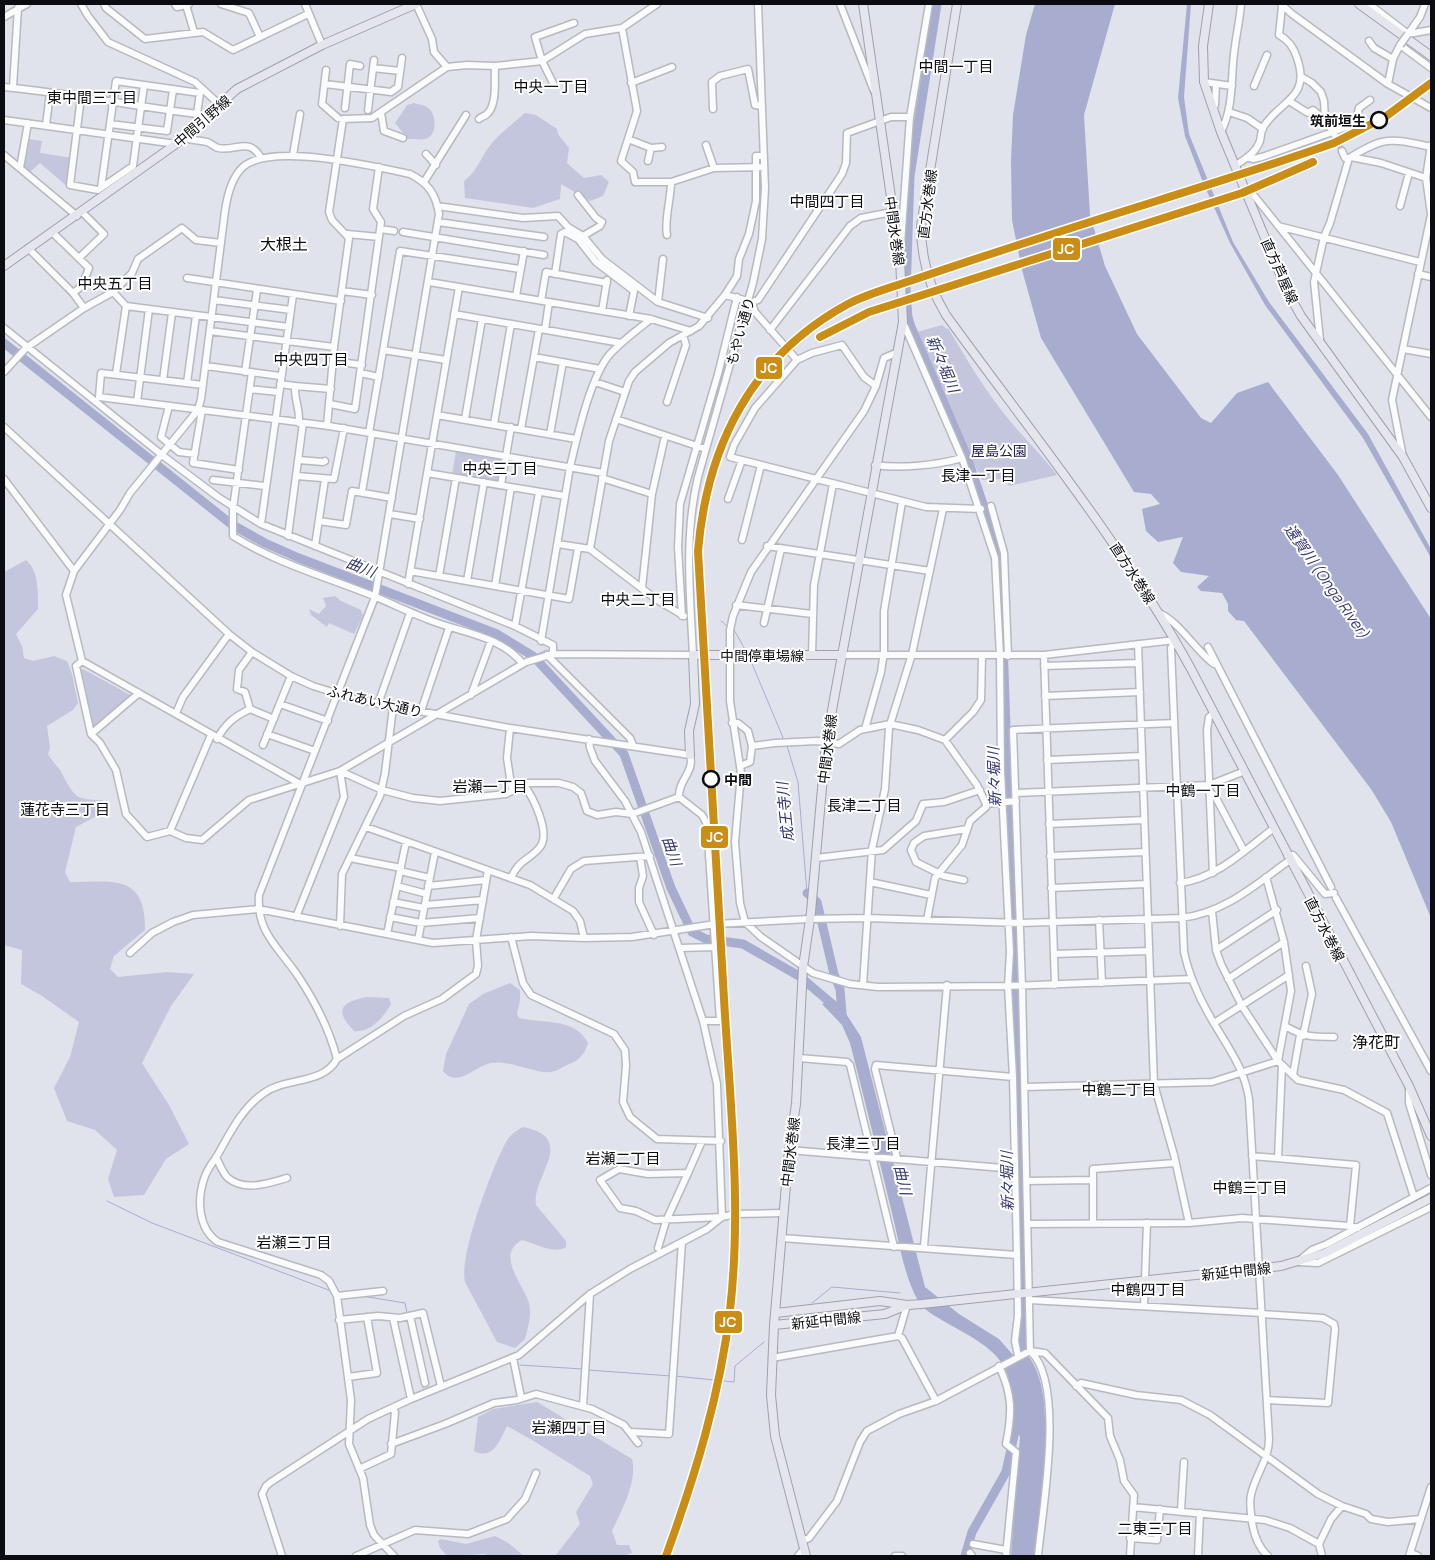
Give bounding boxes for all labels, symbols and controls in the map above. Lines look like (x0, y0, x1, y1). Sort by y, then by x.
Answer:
district label: 中間一丁目 (918, 56, 994, 77)
district label: 中央一丁目 (513, 76, 589, 97)
district label: 東中間三丁目 (47, 87, 137, 108)
street label: 中間引野線 (169, 91, 235, 151)
place label: 筑前垣生 (1310, 111, 1366, 130)
marker: 筑前垣生 (1370, 111, 1388, 129)
street label: 直方水巻線 (913, 168, 941, 240)
district label: 中間四丁目 (789, 191, 865, 212)
street label: 中間水巻線 (881, 195, 909, 267)
district label: 大根土 (260, 233, 308, 255)
street label: 直方芦屋線 (1257, 235, 1303, 307)
line badge: JC (1052, 237, 1081, 261)
text: JC (1057, 239, 1075, 258)
district label: 中央五丁目 (77, 273, 153, 294)
street label: もやい通り (721, 295, 759, 367)
water label: 新々堀川 (922, 332, 965, 398)
district label: 中央四丁目 (273, 349, 349, 370)
line badge: JC (755, 356, 783, 380)
text: JC (760, 358, 778, 377)
park label: 屋島公園 (971, 441, 1027, 460)
district label: 中央三丁目 (462, 458, 538, 479)
district label: 長津一丁目 (940, 465, 1016, 486)
water label: 遠賀川 (Onga River) (1280, 520, 1374, 642)
street label: 直方水巻線 (1106, 538, 1160, 608)
water label: 曲川 (343, 552, 381, 583)
district label: 中央二丁目 (600, 589, 676, 610)
street label: 中間停車場線 (720, 646, 804, 665)
street label: ふれあい大通り (325, 681, 425, 721)
street label: 中間水巻線 (813, 713, 841, 785)
water label: 新々堀川 (982, 745, 1006, 807)
marker: 中間 (702, 770, 720, 788)
place label: 中間 (724, 770, 752, 789)
district label: 岩瀬一丁目 (452, 776, 528, 797)
water label: 成王寺川 (771, 779, 799, 843)
district label: 中鶴一丁目 (1165, 780, 1241, 801)
district label: 長津二丁目 (826, 795, 902, 816)
district label: 蓮花寺三丁目 (20, 799, 110, 820)
line badge: JC (700, 825, 729, 849)
text: JC (706, 827, 724, 846)
water label: 曲川 (657, 833, 687, 870)
street label: 直方水巻線 (1301, 894, 1349, 964)
district label: 浄花町 (1352, 1031, 1400, 1053)
district label: 中鶴二丁目 (1081, 1079, 1157, 1100)
street label: 中間水巻線 (776, 1116, 804, 1188)
district label: 長津三丁目 (825, 1133, 901, 1154)
district label: 岩瀬二丁目 (585, 1148, 661, 1169)
water label: 新々堀川 (996, 1149, 1018, 1211)
water label: 曲川 (889, 1163, 917, 1199)
district label: 中鶴三丁目 (1212, 1177, 1288, 1198)
district label: 岩瀬三丁目 (256, 1232, 332, 1253)
street label: 新延中間線 (1200, 1258, 1272, 1284)
district label: 中鶴四丁目 (1110, 1279, 1186, 1300)
street label: 新延中間線 (790, 1307, 862, 1333)
line badge: JC (714, 1310, 743, 1334)
text: JC (719, 1312, 737, 1331)
district label: 岩瀬四丁目 (531, 1417, 607, 1438)
district label: 二東三丁目 (1117, 1518, 1193, 1539)

